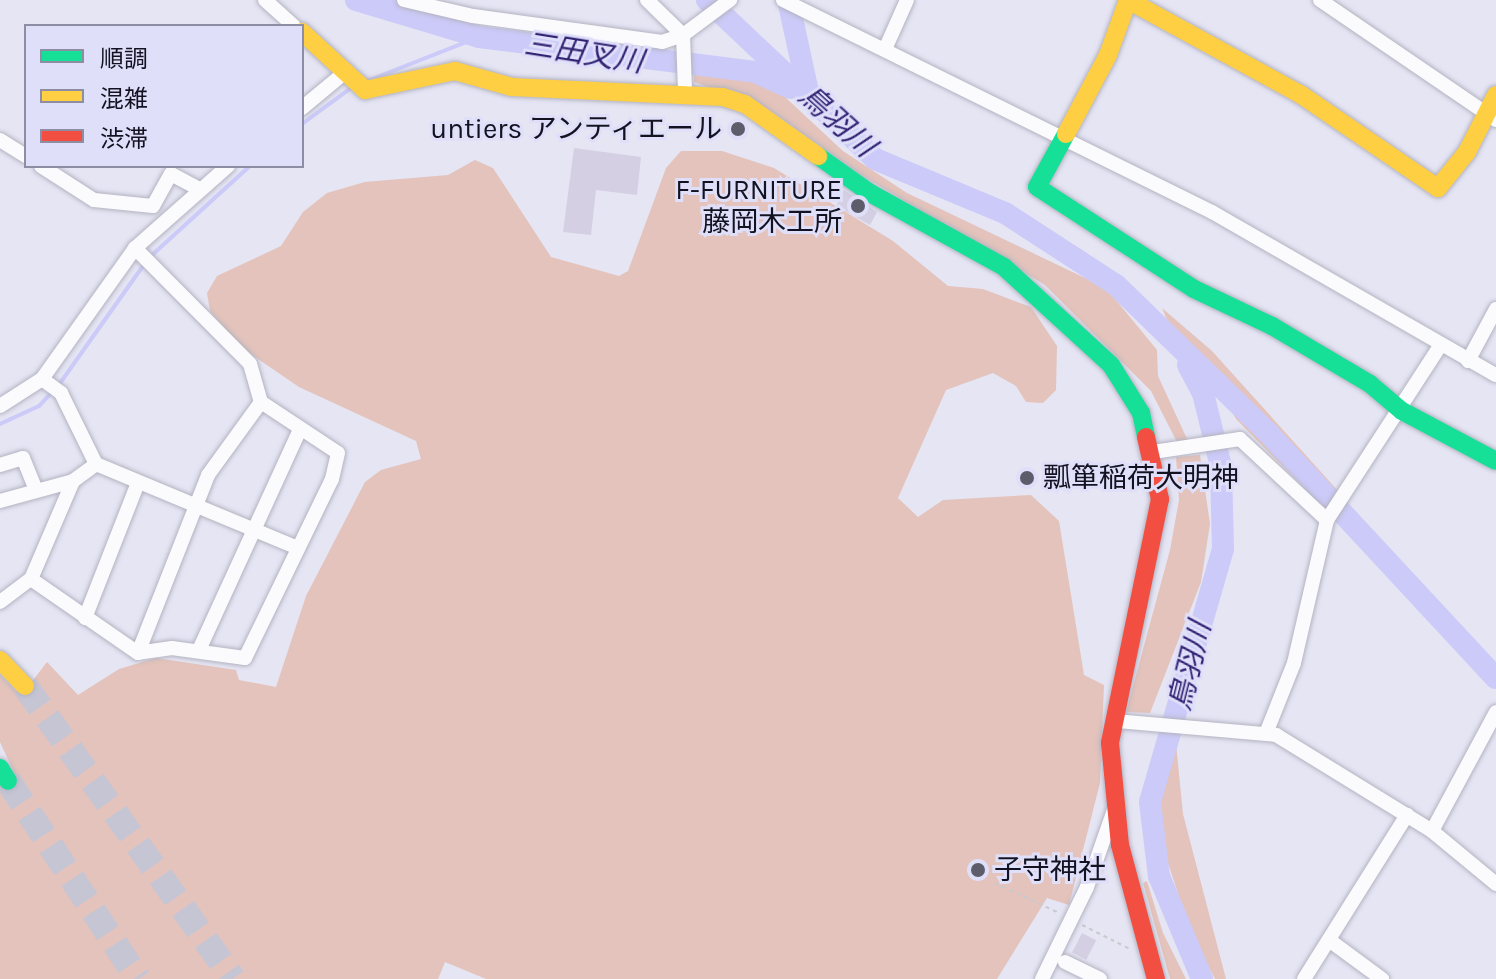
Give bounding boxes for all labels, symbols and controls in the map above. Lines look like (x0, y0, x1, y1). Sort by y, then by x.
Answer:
legend (24, 24, 304, 168)
water label: 三田叉川 (522, 26, 646, 80)
text: 順調 (100, 45, 148, 73)
water label: 鳥羽川 (792, 78, 882, 164)
text: 混雑 (100, 85, 148, 113)
place label: untiers アンティエール (427, 112, 722, 146)
marker: untiers アンティエール (729, 120, 747, 138)
text: 渋滞 (100, 125, 148, 153)
place label: F-FURNITURE 藤岡木工所 (675, 173, 842, 239)
marker: F-FURNITURE 藤岡木工所 (849, 197, 867, 215)
place label: 瓢箪稲荷大明神 (1043, 461, 1239, 495)
marker: 瓢箪稲荷大明神 (1018, 469, 1036, 487)
water label: 鳥羽川 (1162, 618, 1218, 714)
place label: 子守神社 (994, 853, 1106, 887)
marker: 子守神社 (969, 861, 987, 879)

